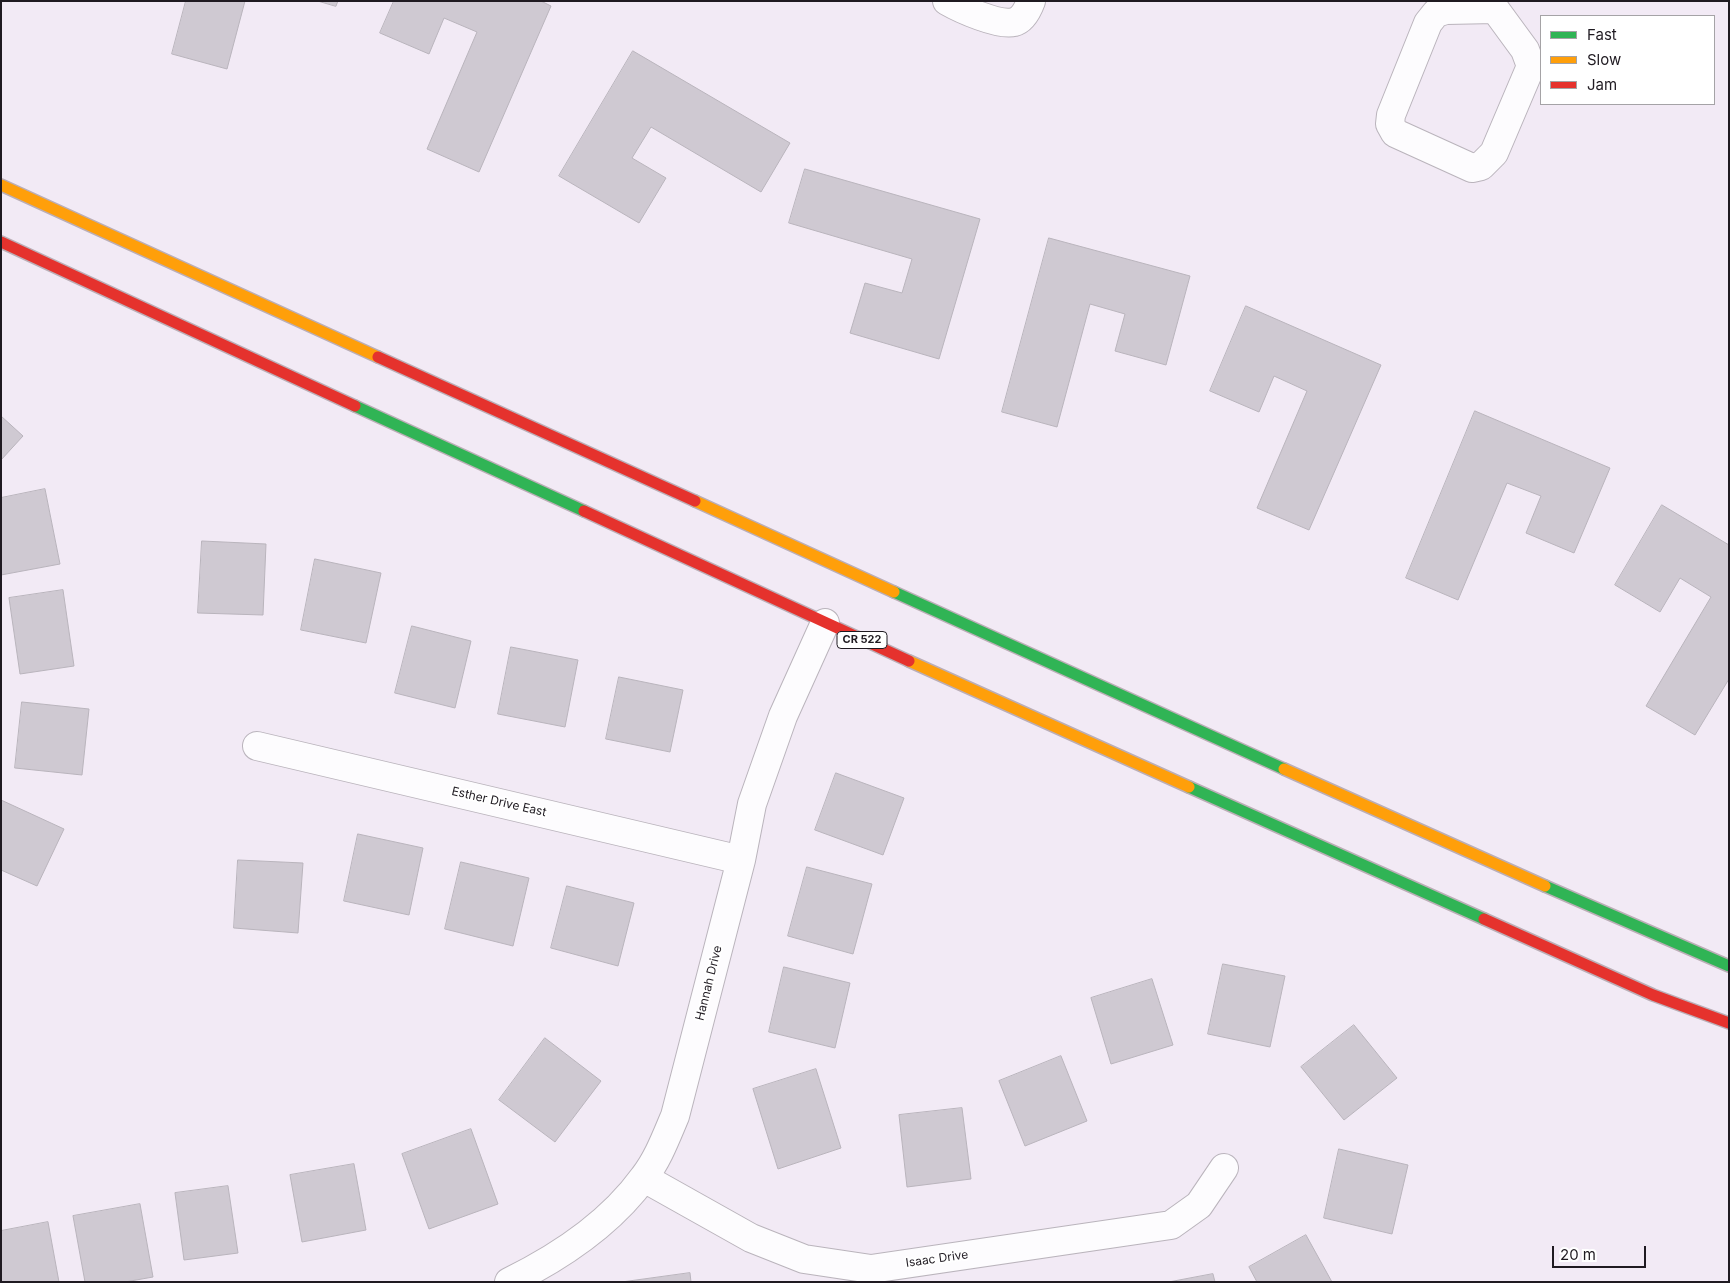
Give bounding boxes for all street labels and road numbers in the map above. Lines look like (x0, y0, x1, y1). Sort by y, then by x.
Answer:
road number: CR 522 (837, 632, 887, 648)
street label: Esther Drive East (450, 784, 548, 820)
street label: Hannah Drive (693, 944, 725, 1022)
street label: Isaac Drive (905, 1247, 969, 1271)

